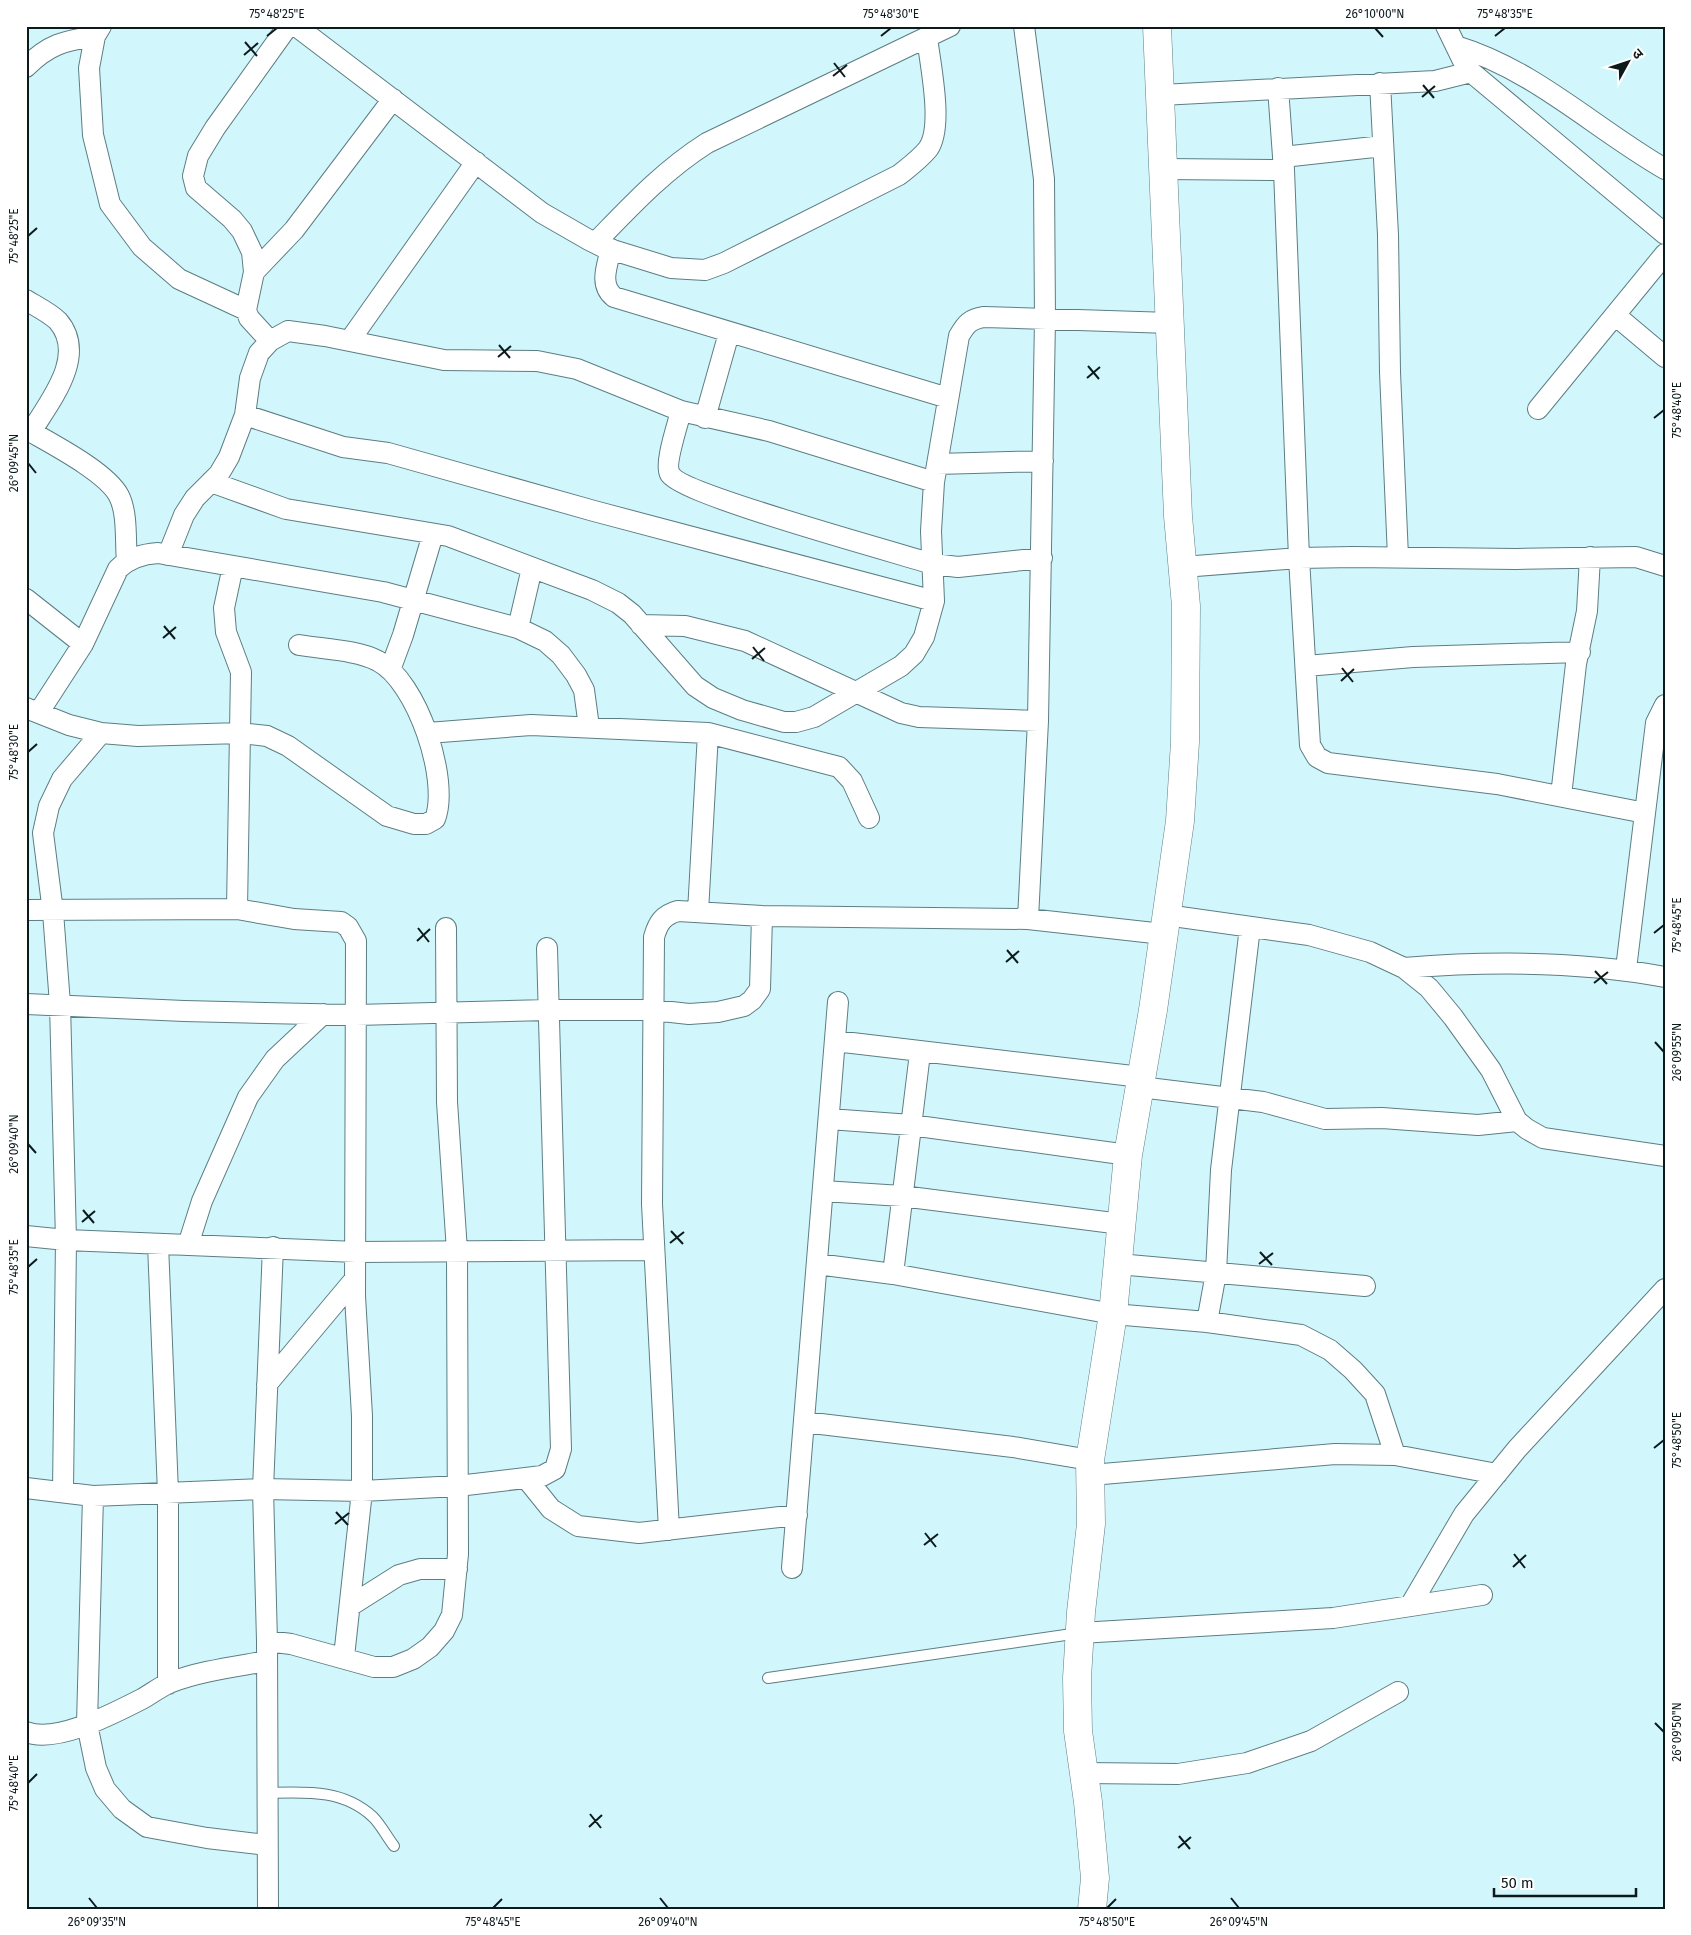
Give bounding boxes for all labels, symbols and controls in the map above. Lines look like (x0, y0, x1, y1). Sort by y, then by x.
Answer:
text: 75°48'25"E (249, 7, 305, 21)
text: 75°48'30"E (863, 7, 919, 21)
text: 26°10'00"N (1345, 7, 1405, 21)
text: 75°48'35"E (1477, 7, 1533, 21)
north arrow (1604, 38, 1654, 88)
text: उ (1628, 45, 1647, 63)
text: 75°48'25"E (7, 208, 21, 264)
text: 75°48'40"E (1670, 382, 1684, 438)
text: 26°09'45"N (7, 434, 21, 492)
text: 75°48'30"E (7, 724, 21, 780)
text: 75°48'45"E (1670, 897, 1684, 953)
text: 26°09'55"N (1670, 1023, 1684, 1081)
text: 26°09'40"N (7, 1114, 21, 1174)
text: 75°48'35"E (7, 1239, 21, 1295)
text: 75°48'50"E (1670, 1412, 1684, 1468)
text: 26°09'50"N (1670, 1702, 1684, 1762)
text: 75°48'40"E (7, 1755, 21, 1811)
scale bar (1494, 1865, 1636, 1897)
text: 50 m (1501, 1874, 1534, 1892)
text: 26°09'35"N (68, 1915, 126, 1929)
text: 75°48'45"E (465, 1915, 521, 1929)
text: 26°09'40"N (638, 1915, 698, 1929)
text: 75°48'50"E (1079, 1915, 1135, 1929)
text: 26°09'45"N (1210, 1915, 1268, 1929)

